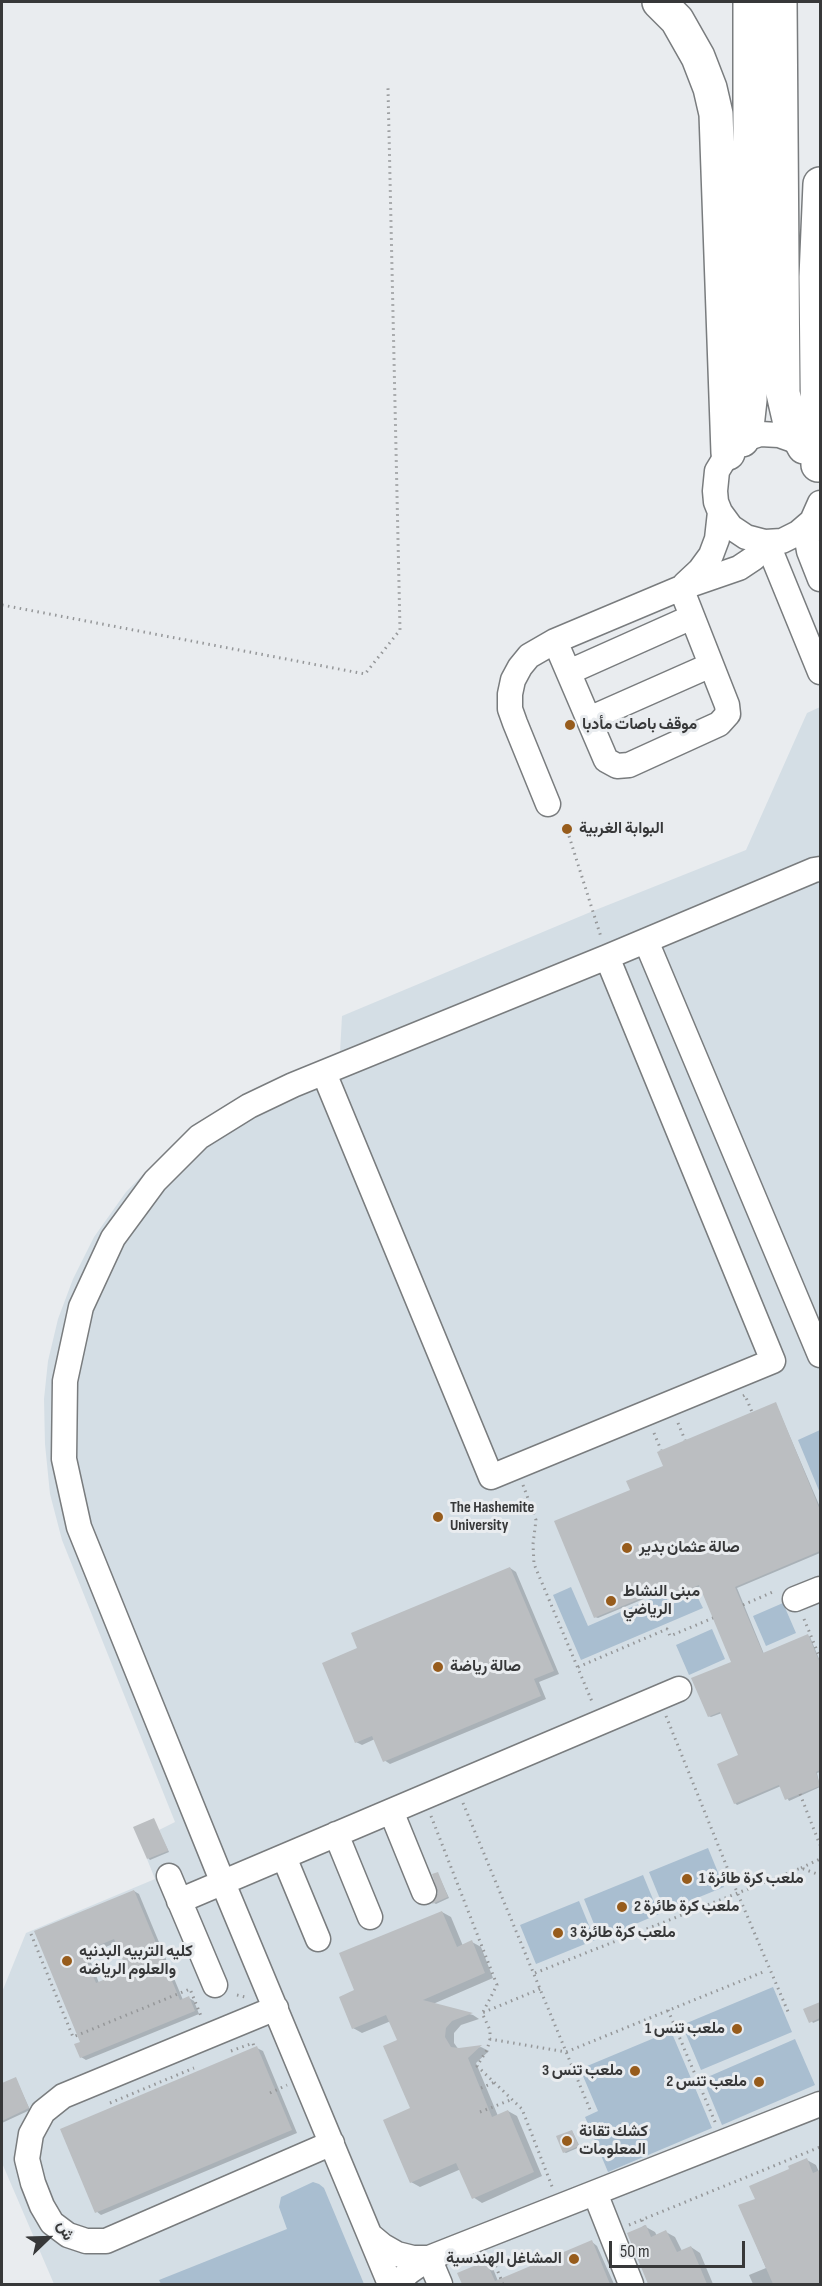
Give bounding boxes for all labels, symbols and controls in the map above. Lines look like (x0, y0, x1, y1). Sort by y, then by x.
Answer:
place label: موقف باصات مأدبا (582, 715, 697, 735)
marker: موقف باصات مأدبا (563, 718, 577, 732)
place label: البوابة الغربية (579, 819, 664, 839)
marker: البوابة الغربية (560, 822, 574, 836)
place label: The Hashemite University (450, 1498, 534, 1536)
marker: The Hashemite University (431, 1510, 445, 1524)
place label: صالة عثمان بدير (639, 1538, 740, 1558)
marker: صالة عثمان بدير (620, 1541, 634, 1555)
place label: مبنى النشاط الرياضي (623, 1582, 700, 1620)
marker: مبنى النشاط الرياضي (604, 1594, 618, 1608)
place label: صالة رياضة (450, 1657, 521, 1677)
marker: صالة رياضة (431, 1660, 445, 1674)
place label: ملعب كرة طائرة 1 (699, 1869, 804, 1889)
marker: ملعب كرة طائرة 1 (680, 1872, 694, 1886)
place label: ملعب كرة طائرة 2 (634, 1897, 739, 1917)
marker: ملعب كرة طائرة 2 (615, 1900, 629, 1914)
place label: ملعب كرة طائرة 3 (570, 1923, 676, 1943)
marker: ملعب كرة طائرة 3 (551, 1926, 565, 1940)
place label: كليه التربيه البدنيه والعلوم الرياضه (79, 1942, 193, 1980)
marker: كليه التربيه البدنيه والعلوم الرياضه (60, 1954, 74, 1968)
place label: ملعب تنس 1 (645, 2019, 725, 2039)
marker: ملعب تنس 1 (730, 2022, 744, 2036)
place label: ملعب تنس 3 (542, 2061, 623, 2081)
marker: ملعب تنس 3 (628, 2064, 642, 2078)
place label: ملعب تنس 2 (666, 2072, 747, 2092)
marker: ملعب تنس 2 (752, 2075, 766, 2089)
place label: كشك تقانة المعلومات (579, 2122, 648, 2160)
marker: كشك تقانة المعلومات (560, 2134, 574, 2148)
north arrow (18, 2208, 78, 2268)
text: ش (53, 2218, 78, 2243)
scale bar (612, 2229, 748, 2267)
text: 50 m (620, 2241, 650, 2262)
place label: المشاغل الهندسية (446, 2249, 562, 2269)
marker: المشاغل الهندسية (567, 2252, 581, 2266)

